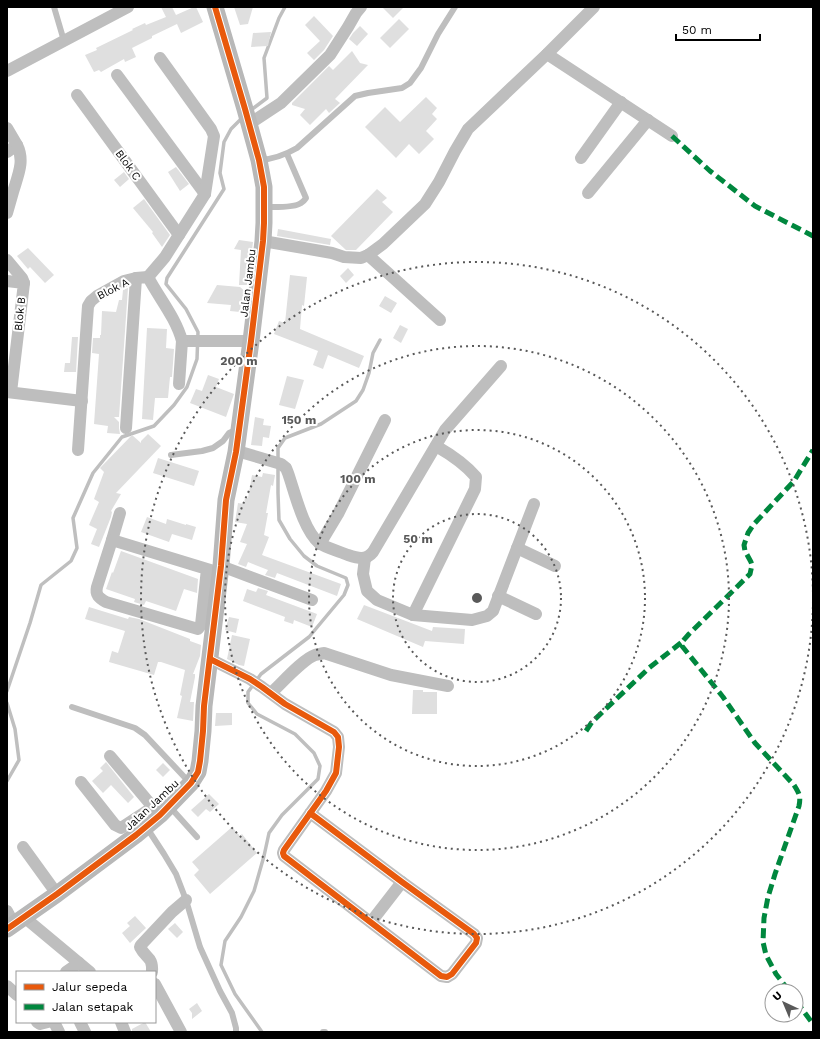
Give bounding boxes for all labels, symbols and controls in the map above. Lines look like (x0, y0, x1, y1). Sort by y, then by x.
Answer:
scale bar (676, 16, 760, 42)
text: 50 m (682, 23, 712, 37)
street label: Blok C (113, 147, 144, 183)
street label: Jalan Jambu (237, 248, 259, 318)
street label: Blok A (95, 276, 131, 302)
street label: Blok B (12, 296, 28, 332)
text: 200 m (220, 354, 258, 368)
text: 150 m (282, 413, 316, 427)
text: 100 m (340, 472, 376, 486)
text: 50 m (403, 532, 433, 546)
centre of rings (470, 591, 484, 605)
street label: Jalan Jambu (122, 777, 182, 833)
legend (16, 971, 156, 1023)
text: Jalur sepeda (52, 980, 127, 994)
north arrow (764, 983, 804, 1023)
text: U (770, 989, 785, 1004)
text: Jalan setapak (52, 1000, 134, 1014)

